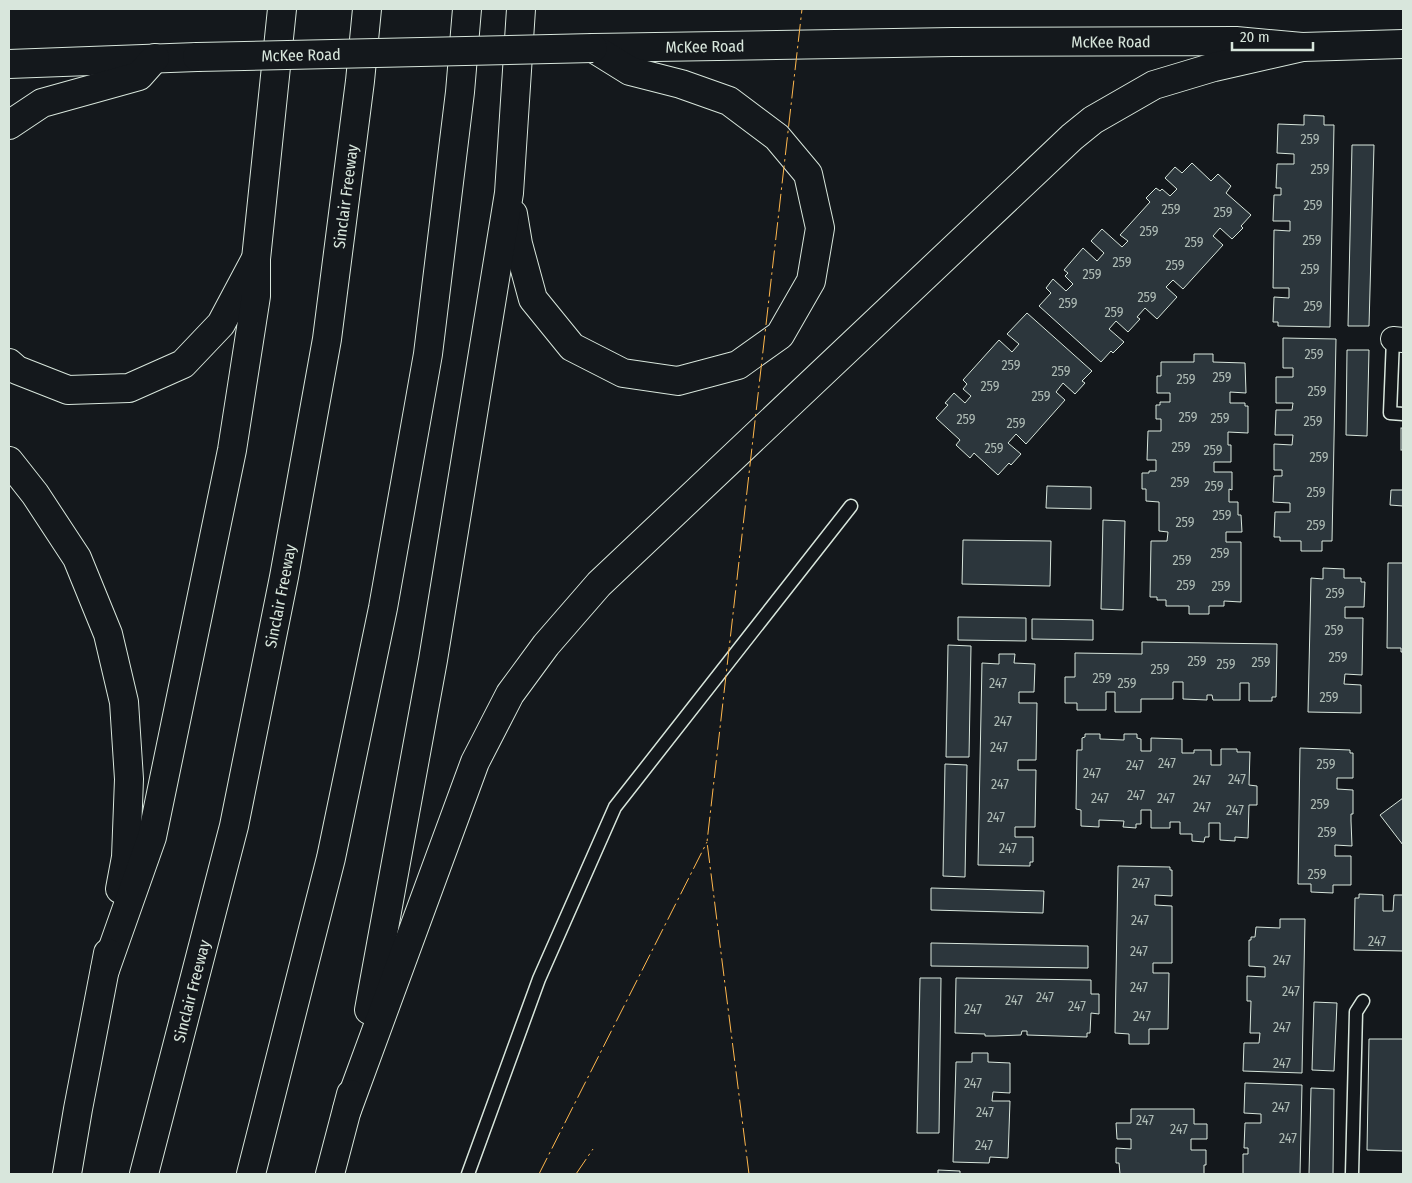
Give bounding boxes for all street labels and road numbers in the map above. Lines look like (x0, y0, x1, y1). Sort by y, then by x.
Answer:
street label: McKee Road (1071, 32, 1151, 52)
street label: McKee Road (665, 36, 745, 57)
street label: McKee Road (261, 45, 341, 66)
street label: Sinclair Freeway (330, 142, 362, 250)
street label: Sinclair Freeway (261, 542, 300, 650)
street label: Sinclair Freeway (169, 937, 214, 1044)

